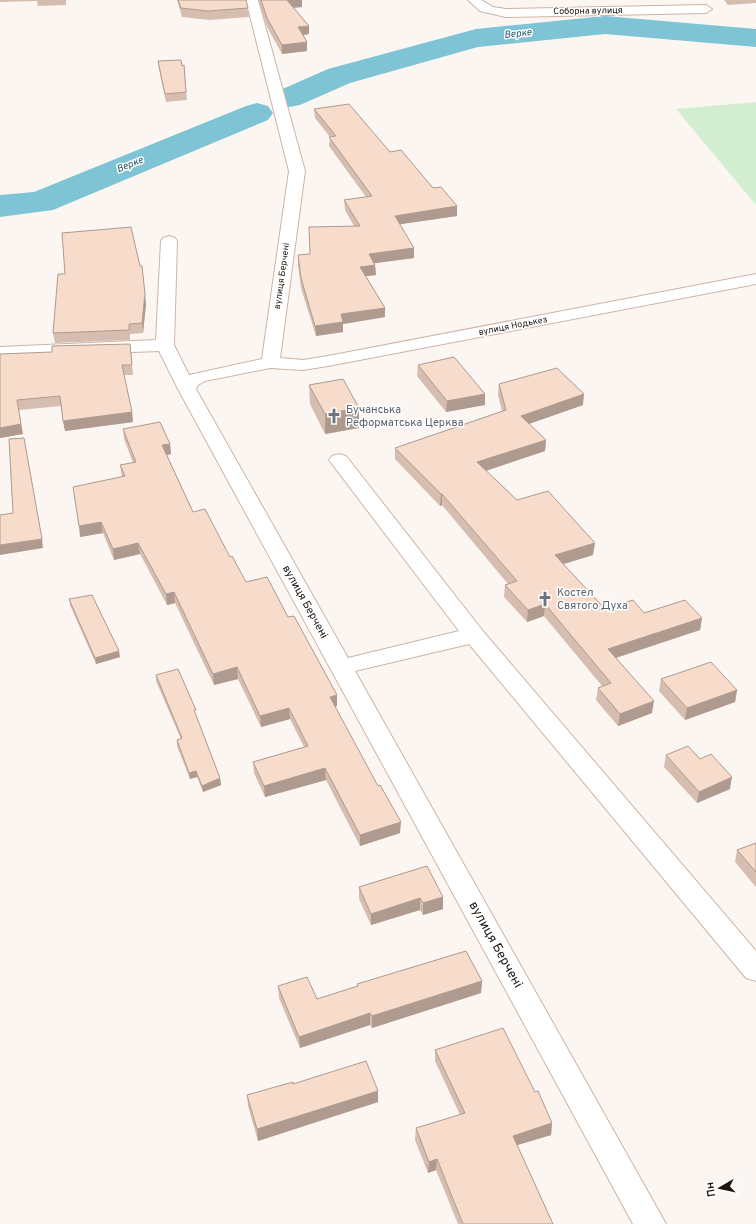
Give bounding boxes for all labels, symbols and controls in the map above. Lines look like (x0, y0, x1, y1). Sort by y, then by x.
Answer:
street label: Соборна вулиця (553, 5, 623, 17)
water label: Верке (504, 26, 533, 42)
water label: Верке (115, 154, 146, 176)
street label: вулиця Берчені (272, 242, 292, 310)
street label: вулиця Нодькез (478, 314, 549, 338)
place label: Бучанська Реформатська Церква (346, 403, 464, 430)
church icon: Бучанська Реформатська Церква (325, 407, 343, 425)
street label: вулиця Берчені (279, 563, 331, 641)
place label: Костел Святого Духа (557, 586, 628, 613)
church icon: Костел Святого Духа (536, 590, 554, 608)
street label: вулиця Берчені (465, 899, 525, 991)
north arrow (700, 1168, 740, 1208)
text: Пн (703, 1181, 719, 1198)

